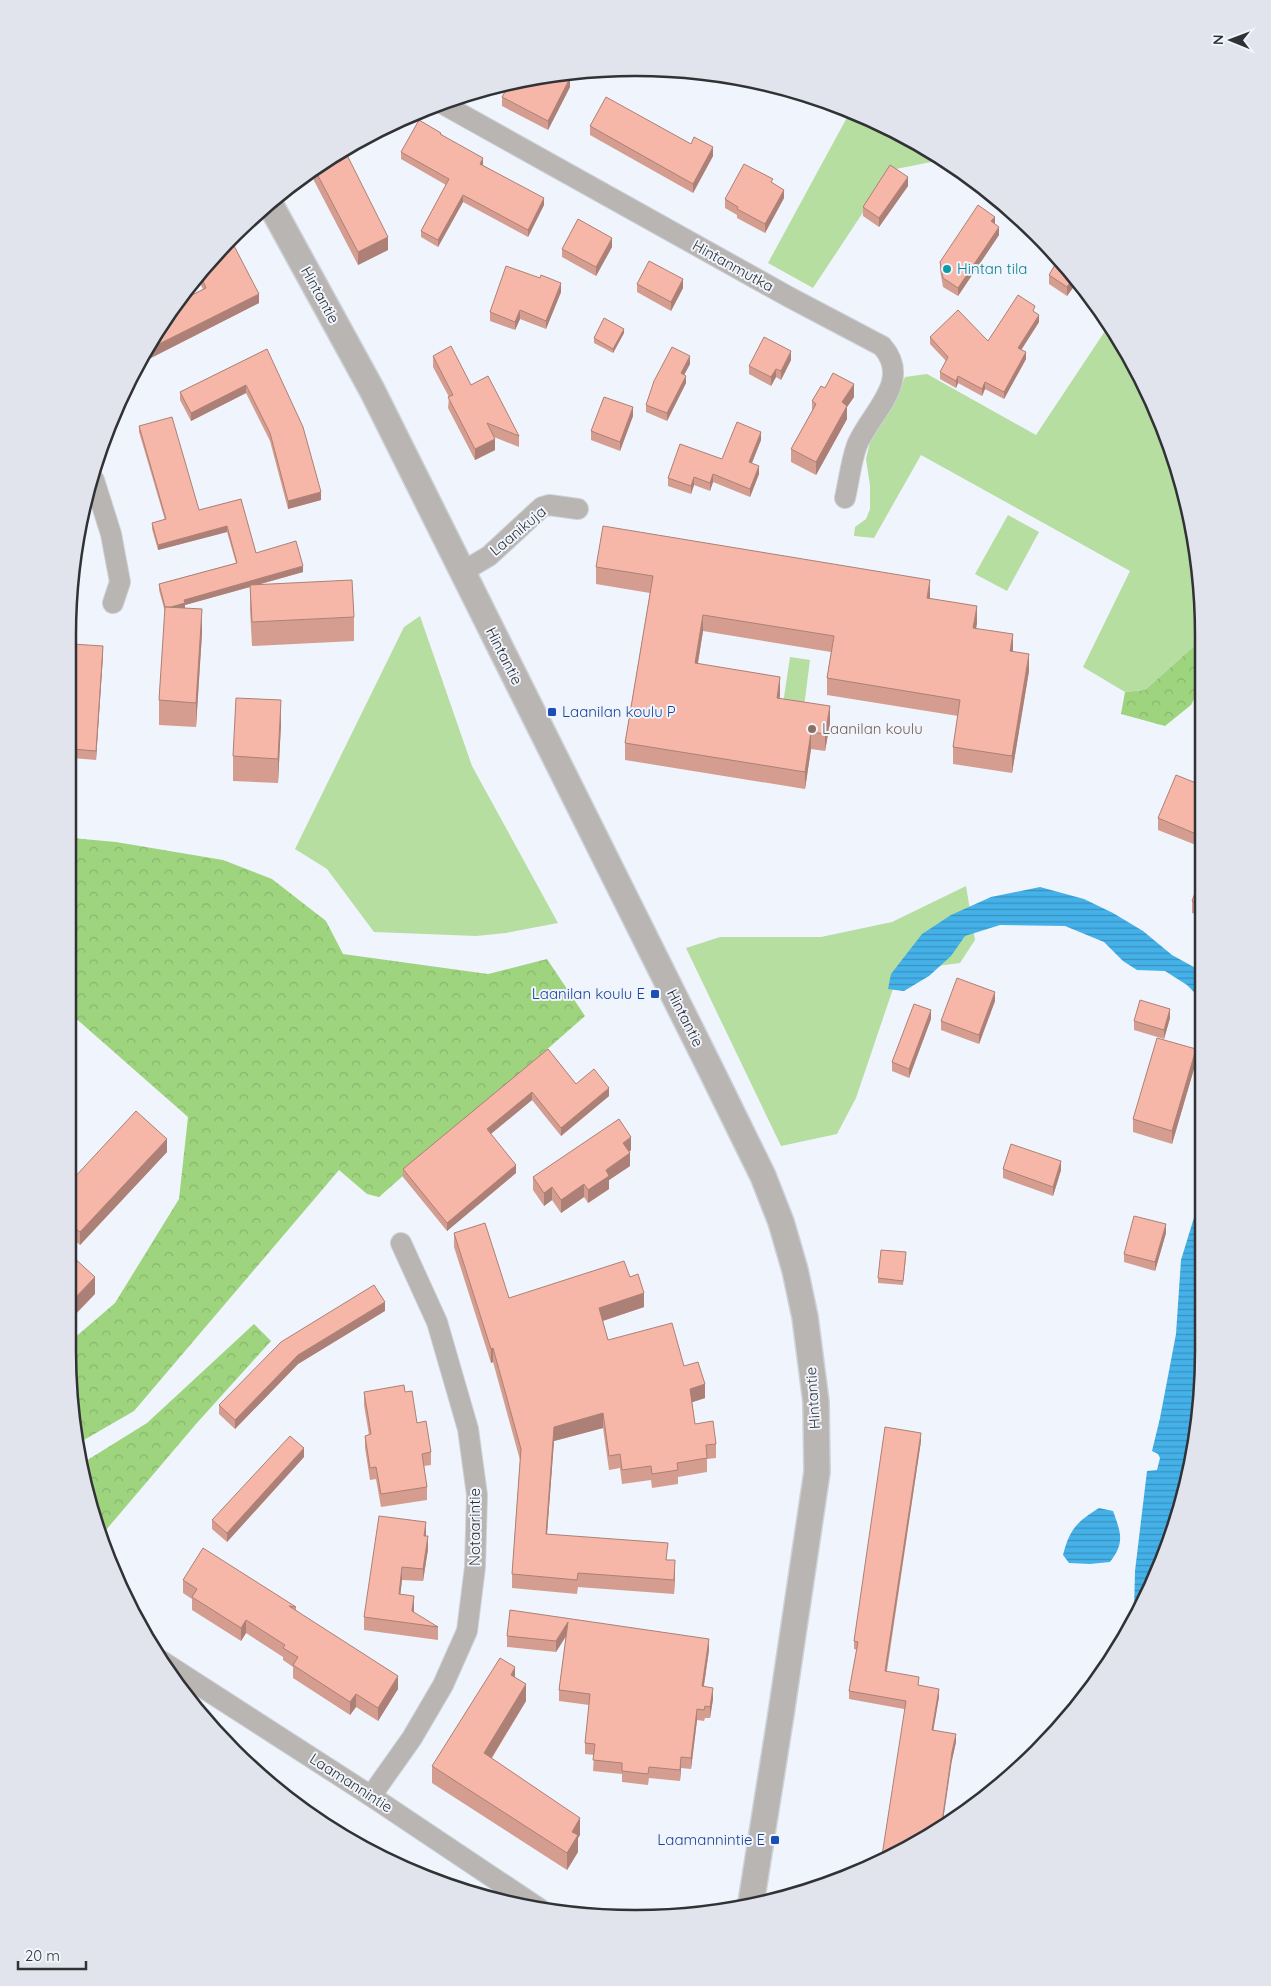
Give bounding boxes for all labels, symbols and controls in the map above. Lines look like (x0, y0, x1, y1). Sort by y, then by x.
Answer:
north arrow (1206, 15, 1256, 65)
text: N (1209, 34, 1227, 45)
street label: Hintanmutka (689, 235, 777, 296)
place label: Hintan tila (957, 259, 1027, 278)
street label: Hintantie (297, 263, 344, 327)
marker: Hintan tila (941, 263, 953, 275)
street label: Laanikuja (486, 502, 550, 560)
street label: Hintantie (482, 624, 527, 688)
place label: Laanilan koulu P (562, 702, 676, 721)
marker: Laanilan koulu P (546, 706, 558, 718)
place label: Laanilan koulu (822, 719, 923, 738)
marker: Laanilan koulu (806, 723, 818, 735)
place label: Laanilan koulu E (532, 984, 645, 1003)
street label: Hintantie (663, 986, 708, 1050)
marker: Laanilan koulu E (649, 988, 661, 1000)
street label: Hintantie (801, 1366, 824, 1430)
street label: Notaarintie (465, 1488, 484, 1566)
street label: Laamannintie (306, 1749, 396, 1816)
place label: Laamannintie E (657, 1830, 765, 1849)
marker: Laamannintie E (769, 1834, 781, 1846)
scale bar (18, 1938, 85, 1970)
text: 20 m (25, 1946, 60, 1965)

